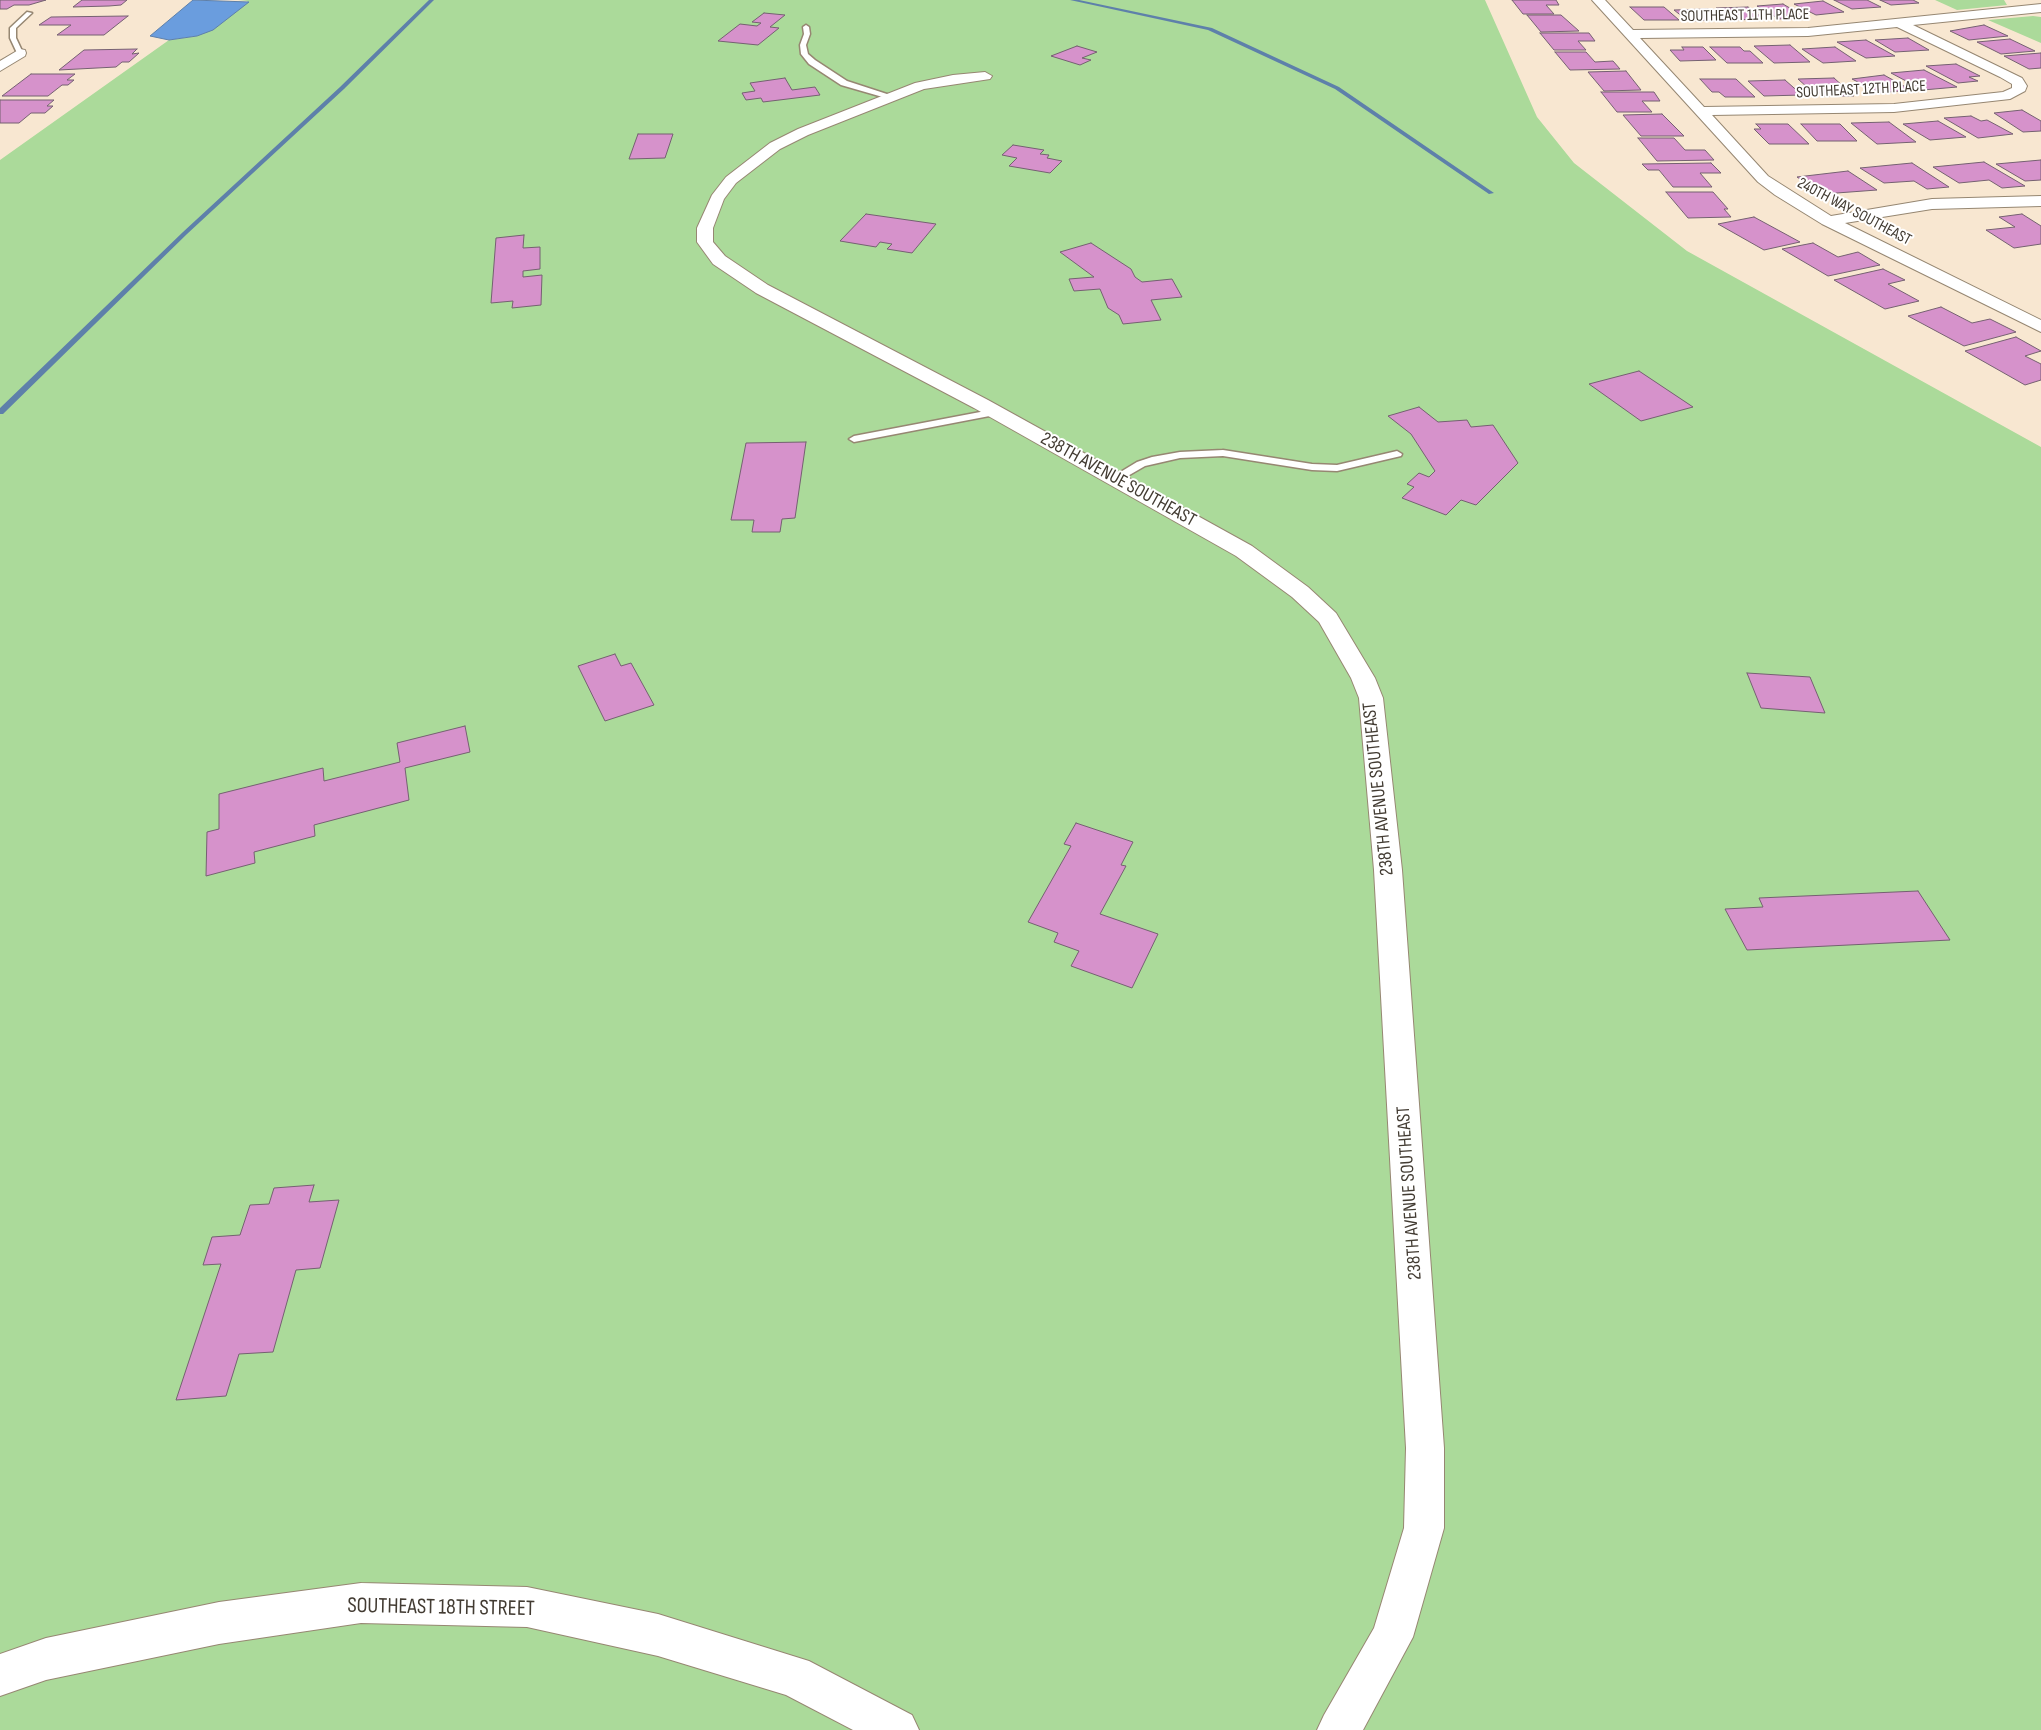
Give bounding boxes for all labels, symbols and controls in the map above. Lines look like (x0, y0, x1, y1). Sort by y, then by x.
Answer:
street label: SOUTHEAST 11TH PLACE (1681, 5, 1809, 27)
street label: SOUTHEAST 12TH PLACE (1796, 77, 1926, 103)
street label: 240TH WAY SOUTHEAST (1794, 174, 1914, 250)
street label: 238TH AVENUE SOUTHEAST (1036, 428, 1200, 532)
street label: 238TH AVENUE SOUTHEAST (1359, 701, 1399, 877)
street label: 238TH AVENUE SOUTHEAST (1393, 1105, 1427, 1281)
street label: SOUTHEAST 18TH STREET (347, 1593, 535, 1623)

